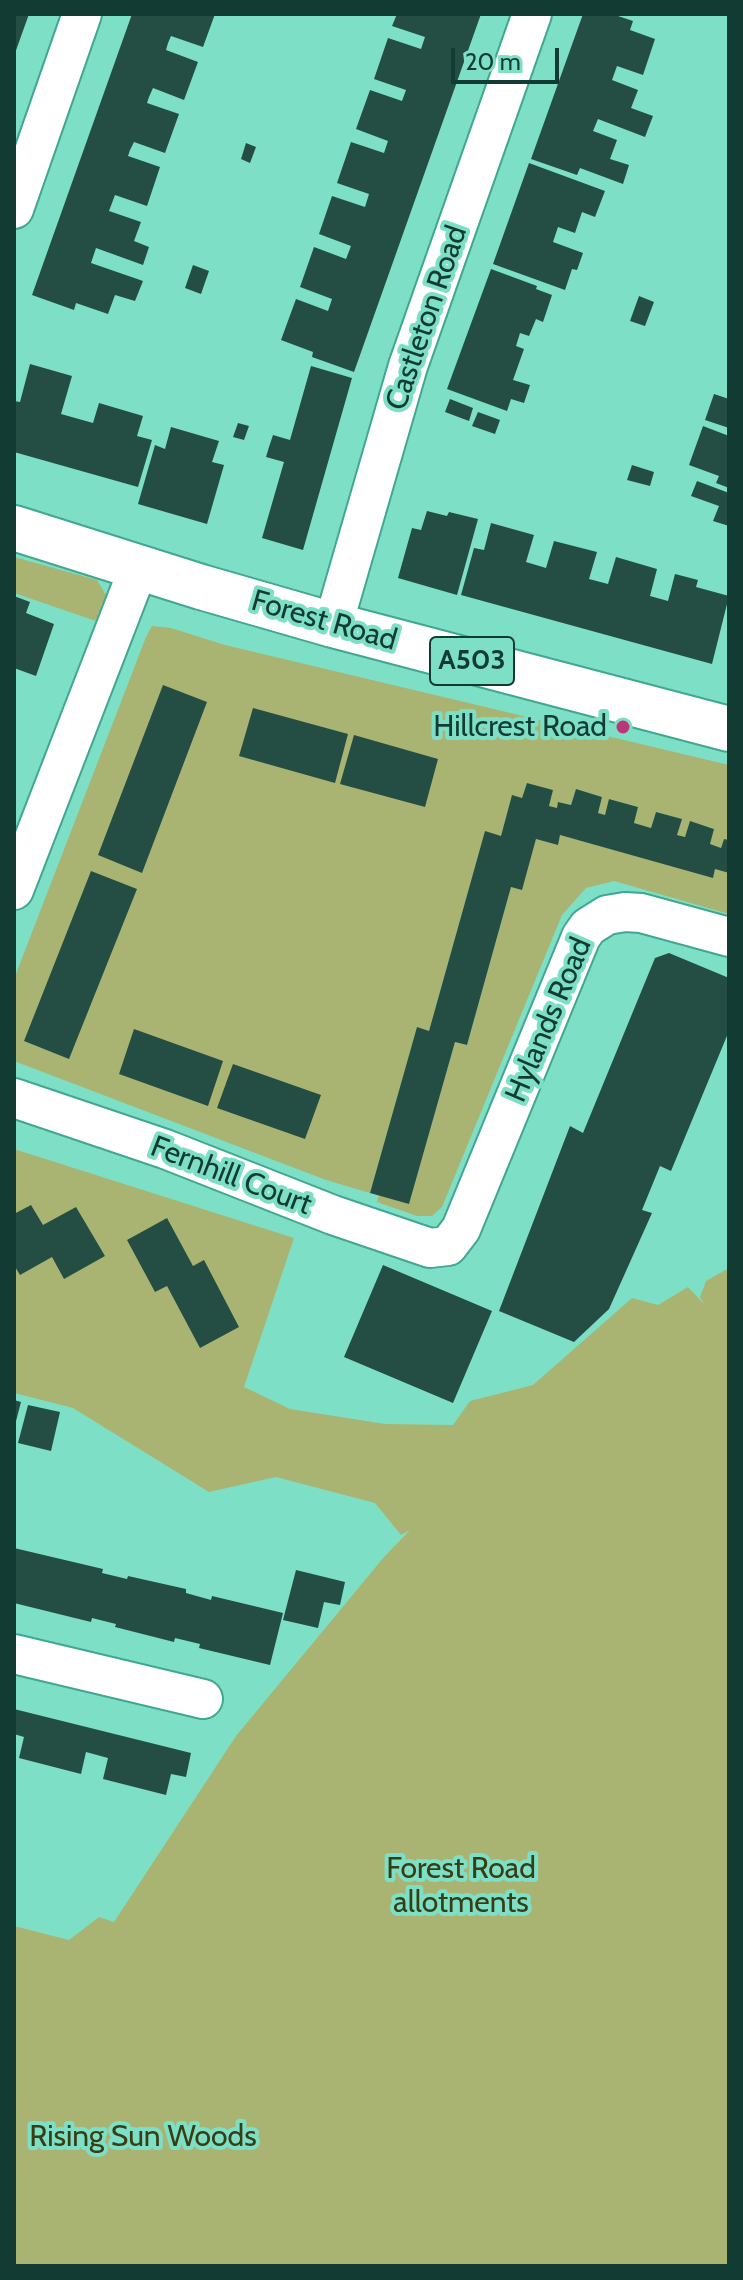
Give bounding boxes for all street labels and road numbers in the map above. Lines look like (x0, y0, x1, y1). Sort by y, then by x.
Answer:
street label: Castleton Road (379, 221, 475, 415)
street label: Forest Road (247, 583, 401, 659)
road number: A503 (430, 637, 514, 685)
street label: Hylands Road (498, 932, 600, 1108)
street label: Fernhill Court (145, 1129, 317, 1223)

